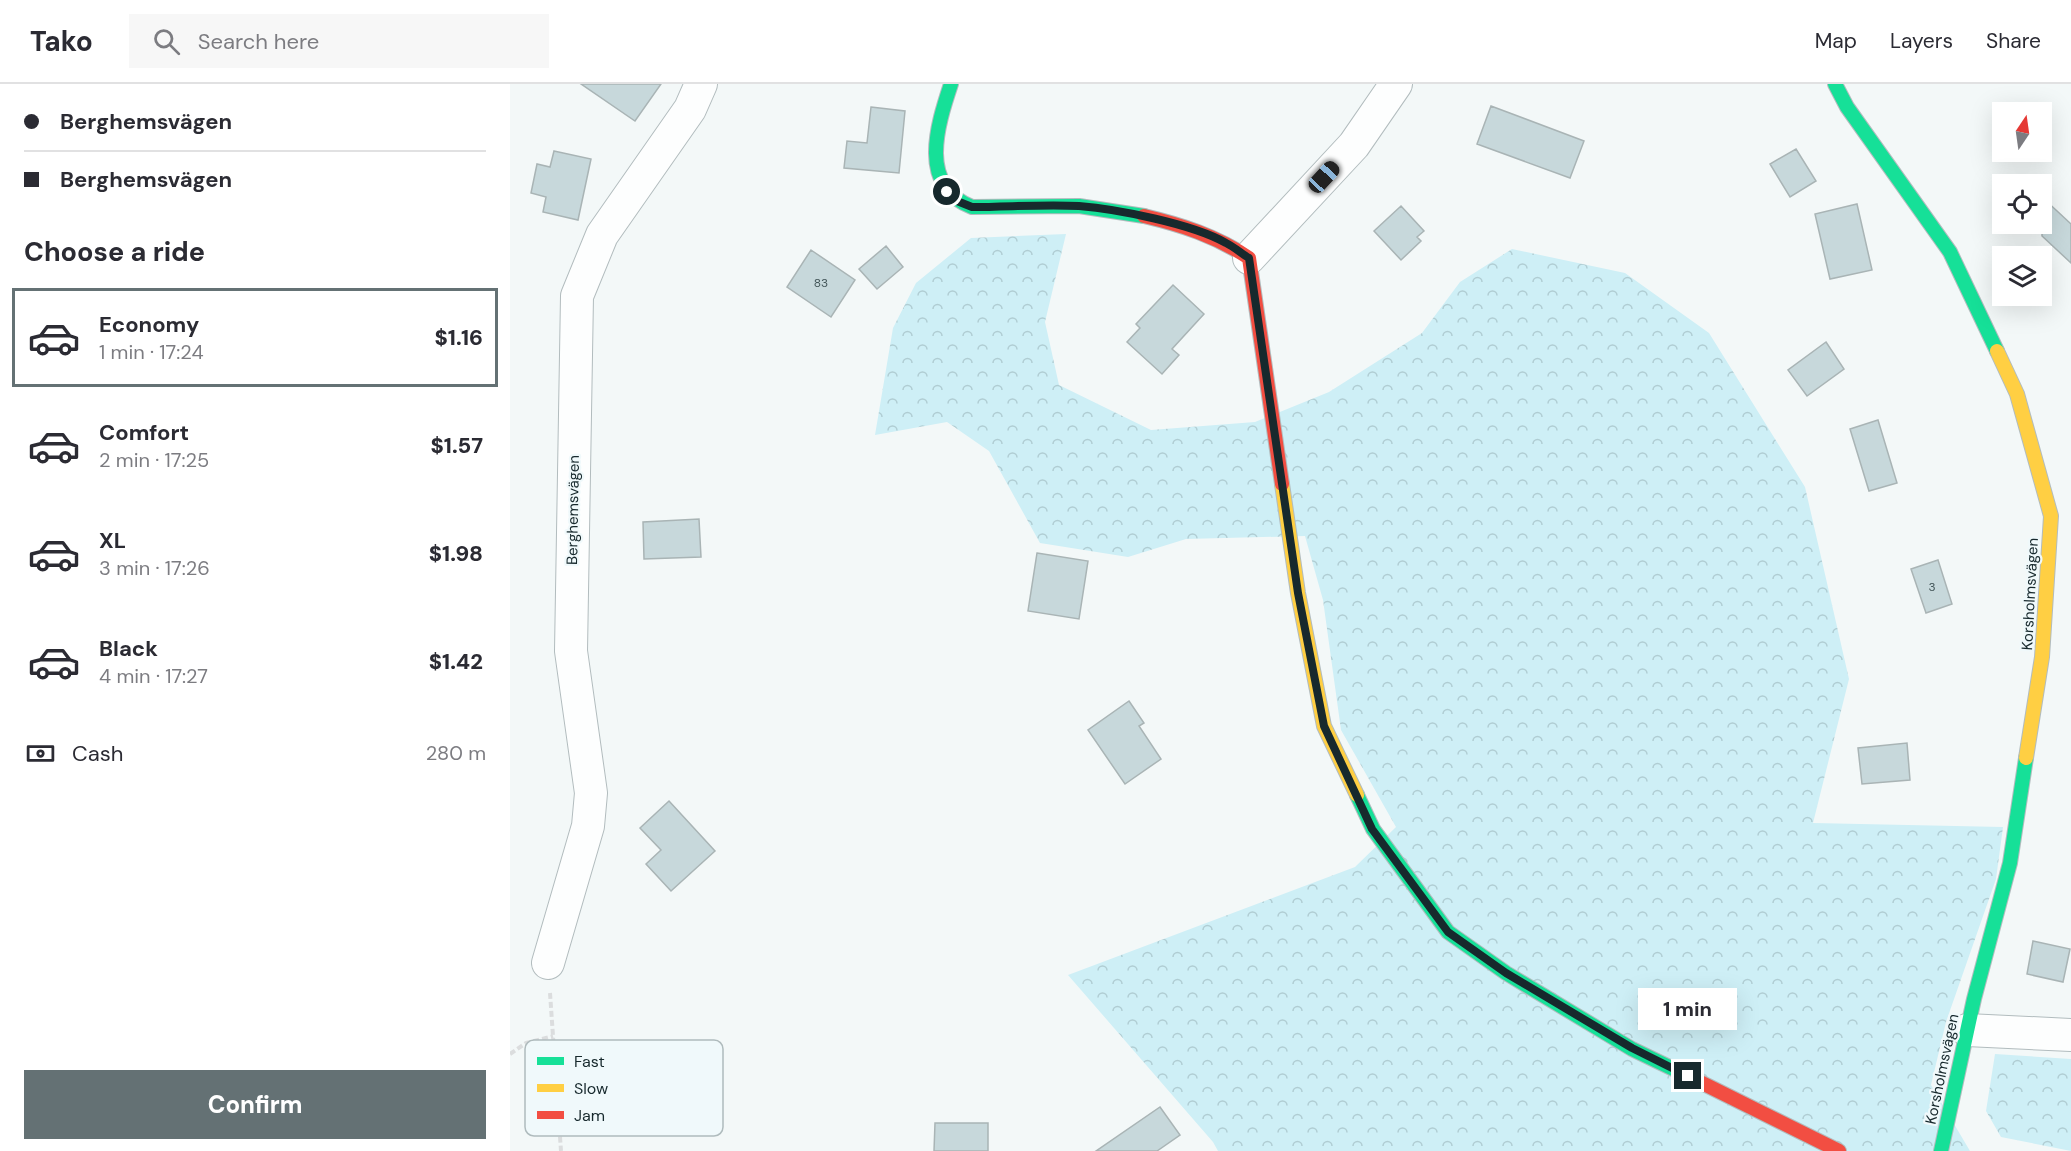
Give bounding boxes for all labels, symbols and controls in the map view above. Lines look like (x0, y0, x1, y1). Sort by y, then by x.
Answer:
search box (129, 14, 549, 68)
text: Tako (30, 23, 93, 60)
icon: search (150, 25, 183, 58)
text: Search here (198, 27, 319, 56)
text: Map (1815, 27, 1857, 55)
text: Layers (1890, 27, 1953, 55)
text: Share (1986, 27, 2041, 55)
north arrow (1992, 102, 2052, 162)
map controls (1992, 102, 2052, 306)
text: Berghemsvägen (60, 107, 232, 136)
car (1305, 158, 1343, 196)
text: Berghemsvägen (60, 165, 232, 194)
button: locate (1992, 174, 2052, 234)
route start (933, 178, 960, 205)
text: Choose a ride (24, 234, 205, 269)
button: layers (1992, 246, 2052, 306)
house number: 83 (814, 275, 828, 291)
text: Economy (99, 310, 199, 339)
icon: car (27, 311, 81, 365)
text: $1.16 (435, 323, 483, 352)
text: 1 min · 17:24 (99, 339, 204, 365)
text: Comfort (99, 418, 189, 447)
icon: car (27, 419, 81, 473)
text: $1.57 (430, 431, 483, 460)
text: 2 min · 17:25 (99, 447, 209, 473)
street label: Berghemsvägen (562, 455, 584, 565)
text: XL (99, 526, 126, 555)
icon: car (27, 527, 81, 581)
street label: Korsholmsvägen (2017, 537, 2043, 651)
text: $1.98 (429, 539, 483, 568)
text: 3 min · 17:26 (99, 555, 210, 581)
house number: 3 (1928, 579, 1936, 595)
text: Black (99, 634, 158, 663)
icon: car (27, 635, 81, 689)
text: $1.42 (429, 647, 483, 676)
text: 4 min · 17:27 (99, 663, 208, 689)
icon: cash (24, 737, 57, 770)
text: Cash (72, 739, 123, 768)
text: 280 m (426, 740, 486, 766)
callout: 1 min (1638, 989, 1738, 1031)
text: 1 min (1663, 996, 1712, 1022)
street label: Korsholmsvägen (1921, 1012, 1963, 1126)
legend (525, 1040, 723, 1136)
text: Fast (574, 1051, 605, 1072)
route end (1674, 1062, 1701, 1089)
button: Confirm (24, 1070, 486, 1139)
text: Slow (574, 1078, 608, 1099)
text: Jam (574, 1105, 605, 1126)

